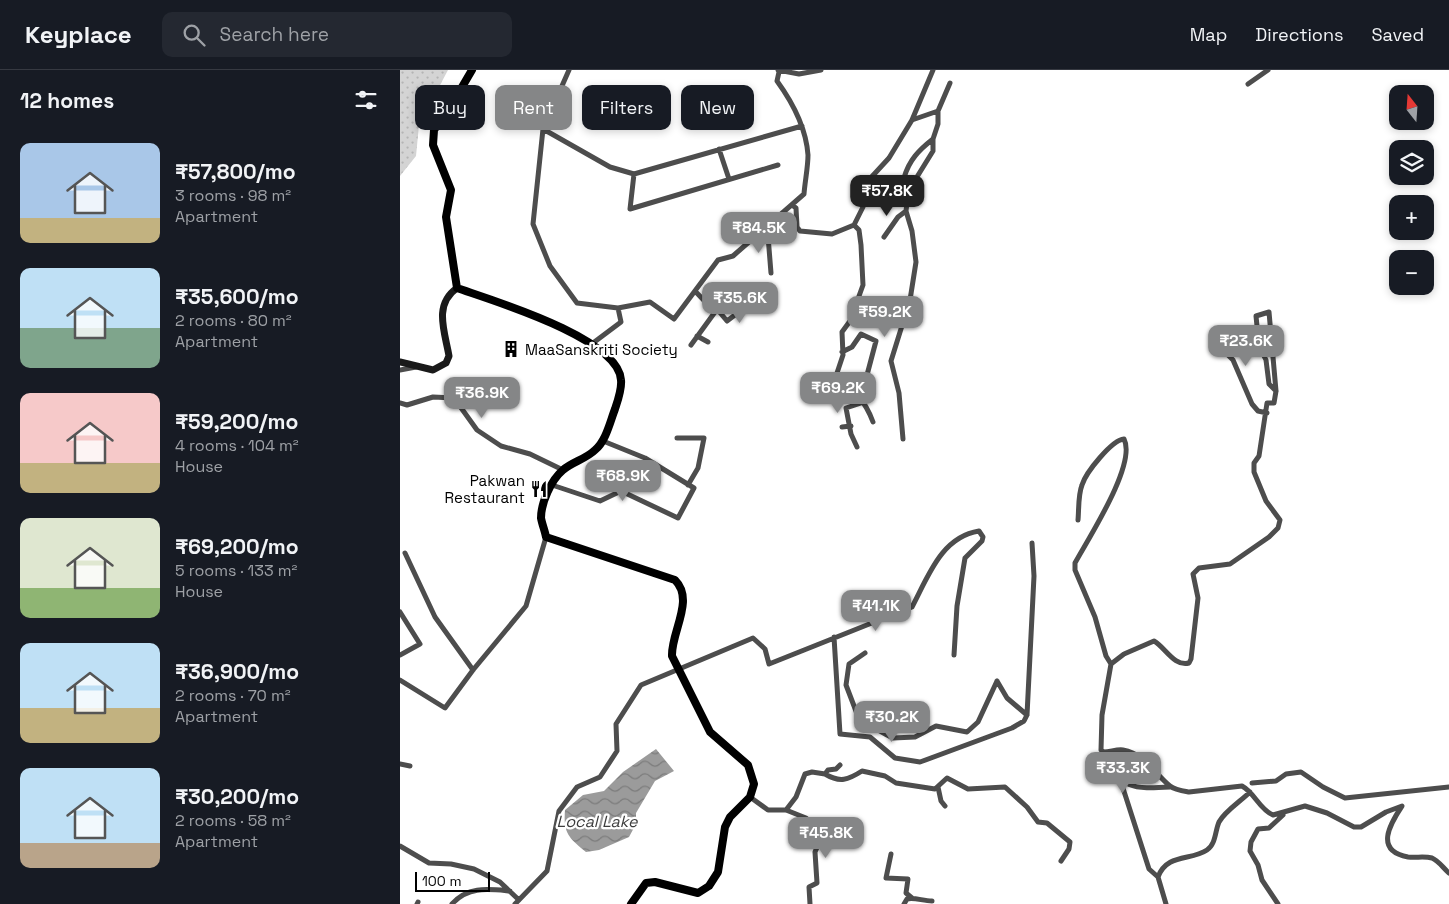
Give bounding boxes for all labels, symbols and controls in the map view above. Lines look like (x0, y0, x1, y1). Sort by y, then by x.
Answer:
search box (162, 12, 512, 57)
text: Keyplace (25, 19, 132, 50)
icon: search (180, 21, 208, 49)
text: Search here (220, 22, 329, 47)
text: Map (1190, 23, 1227, 46)
text: Directions (1255, 23, 1344, 46)
text: Saved (1372, 23, 1424, 46)
chip: Buy (415, 85, 485, 130)
chip: Rent (495, 85, 572, 130)
chip: Filters (582, 85, 671, 130)
chip: New (681, 85, 754, 130)
north arrow (1389, 85, 1434, 130)
map controls (1389, 85, 1434, 295)
icon: filters (352, 86, 380, 114)
text: 12 homes (20, 87, 114, 114)
button: layers (1389, 140, 1434, 185)
text: ₹57,800/mo (175, 158, 296, 185)
icon: home (60, 163, 120, 223)
pin: ₹57.8K (846, 174, 928, 217)
text: ₹57.8K (861, 180, 913, 201)
text: 3 rooms · 98 m² (175, 185, 291, 206)
button: + (1389, 195, 1434, 240)
text: Apartment (175, 206, 258, 227)
pin: ₹84.5K (718, 212, 800, 254)
text: ₹84.5K (732, 217, 786, 238)
button: − (1389, 250, 1434, 295)
pin: ₹35.6K (699, 282, 781, 324)
text: ₹35,600/mo (175, 283, 299, 310)
text: ₹35.6K (713, 287, 767, 308)
icon: home (60, 288, 120, 348)
pin: ₹59.2K (844, 296, 926, 338)
text: ₹59.2K (858, 301, 912, 322)
text: 2 rooms · 80 m² (175, 310, 292, 331)
pin: ₹23.6K (1205, 324, 1287, 367)
text: ₹23.6K (1219, 330, 1273, 351)
text: Apartment (175, 331, 258, 352)
building icon: MaaSanskriti Society (501, 339, 521, 359)
place label: MaaSanskriti Society (525, 340, 678, 359)
pin: ₹69.2K (797, 372, 879, 414)
pin: ₹36.9K (441, 376, 523, 419)
text: ₹69.2K (811, 377, 865, 398)
text: ₹36.9K (455, 382, 509, 403)
text: ₹59,200/mo (175, 408, 298, 435)
icon: home (60, 413, 120, 473)
text: 4 rooms · 104 m² (175, 435, 299, 456)
text: House (175, 456, 223, 477)
pin: ₹68.9K (582, 460, 664, 502)
text: ₹68.9K (596, 465, 650, 486)
place label: Pakwan Restaurant (445, 471, 525, 507)
restaurant icon: Pakwan Restaurant (529, 479, 549, 499)
text: ₹69,200/mo (175, 533, 299, 560)
icon: home (60, 538, 120, 598)
text: 5 rooms · 133 m² (175, 560, 297, 581)
text: House (175, 581, 223, 602)
pin: ₹41.1K (835, 590, 917, 632)
text: ₹41.1K (852, 595, 900, 616)
text: ₹36,900/mo (175, 658, 299, 685)
icon: home (60, 663, 120, 723)
text: 2 rooms · 70 m² (175, 685, 291, 706)
pin: ₹30.2K (851, 700, 933, 743)
text: Apartment (175, 706, 258, 727)
text: ₹30.2K (865, 706, 919, 727)
pin: ₹33.3K (1082, 752, 1164, 794)
text: ₹33.3K (1096, 757, 1150, 778)
text: ₹30,200/mo (175, 783, 299, 810)
icon: home (60, 788, 120, 848)
text: 2 rooms · 58 m² (175, 810, 291, 831)
water label: Local Lake (557, 811, 638, 832)
pin: ₹45.8K (785, 816, 867, 859)
text: ₹45.8K (799, 822, 853, 843)
text: Apartment (175, 831, 258, 852)
scale bar (415, 869, 490, 892)
text: 100 m (422, 872, 461, 890)

